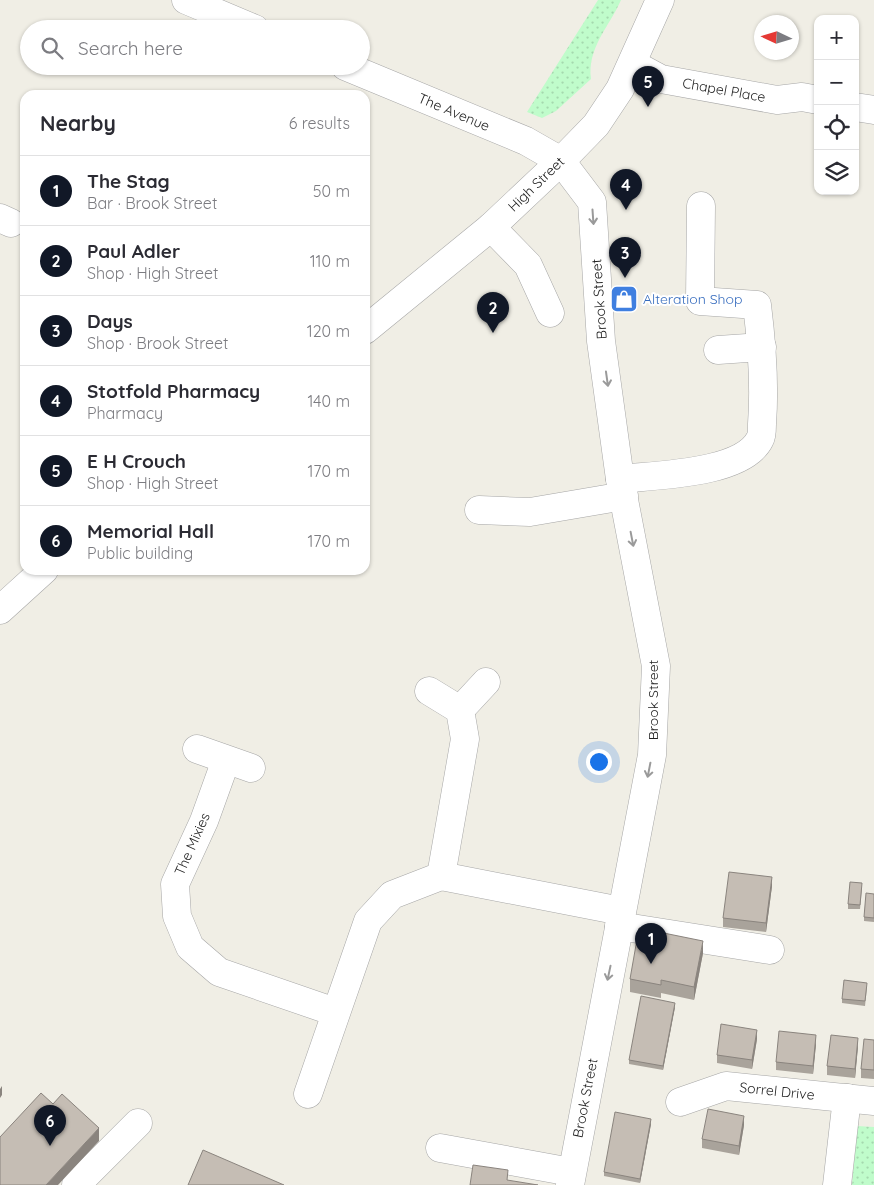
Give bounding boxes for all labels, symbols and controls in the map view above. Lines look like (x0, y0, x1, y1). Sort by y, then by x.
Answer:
north arrow (754, 15, 799, 60)
map controls (814, 15, 859, 195)
button: + (814, 15, 859, 60)
search box (20, 20, 370, 75)
icon: search (38, 34, 66, 62)
text: Search here (78, 36, 183, 60)
button: − (814, 60, 859, 105)
pin: 5 (632, 66, 664, 107)
street label: Chapel Place (681, 74, 767, 106)
street label: The Avenue (415, 89, 493, 135)
button: locate (814, 105, 859, 150)
text: Nearby (40, 110, 116, 136)
text: 6 results (289, 113, 350, 133)
button: layers (814, 150, 859, 195)
street label: High Street (504, 152, 568, 215)
text: The Stag (87, 169, 170, 193)
pin: 4 (610, 169, 642, 210)
text: 1 (53, 181, 59, 201)
text: 50 m (313, 181, 350, 201)
text: Bar · Brook Street (87, 193, 217, 213)
one-way arrow (589, 209, 598, 225)
pin: 3 (609, 237, 641, 278)
text: Paul Adler (87, 239, 180, 263)
text: 2 (51, 251, 61, 271)
text: 110 m (310, 251, 350, 271)
street label: Brook Street (587, 258, 611, 340)
text: Shop · High Street (87, 263, 218, 283)
shop icon: Alteration Shop (609, 284, 639, 314)
place label: Alteration Shop (643, 290, 742, 308)
pin: 2 (477, 292, 509, 333)
text: Days (87, 309, 133, 333)
text: 3 (52, 321, 60, 341)
text: 120 m (307, 321, 350, 341)
text: Shop · Brook Street (87, 333, 229, 353)
one-way arrow (602, 371, 612, 387)
text: Stotfold Pharmacy (87, 379, 260, 403)
text: 4 (51, 391, 61, 411)
text: 140 m (307, 391, 350, 411)
text: Pharmacy (87, 403, 163, 423)
text: E H Crouch (87, 449, 186, 473)
text: 5 (51, 461, 61, 481)
text: 170 m (307, 461, 350, 481)
text: Shop · High Street (87, 473, 218, 493)
text: Memorial Hall (87, 519, 214, 543)
text: 6 (52, 531, 60, 551)
text: 170 m (307, 531, 350, 551)
one-way arrow (627, 531, 637, 547)
text: Public building (87, 543, 193, 563)
street label: Brook Street (644, 659, 662, 740)
your location (586, 749, 612, 775)
one-way arrow (644, 762, 654, 778)
street label: The Mixies (170, 810, 214, 878)
pin: 1 (635, 923, 667, 964)
one-way arrow (604, 965, 613, 981)
street label: Brook Street (568, 1056, 602, 1139)
street label: Sorrel Drive (739, 1078, 816, 1104)
pin: 6 (34, 1105, 66, 1146)

